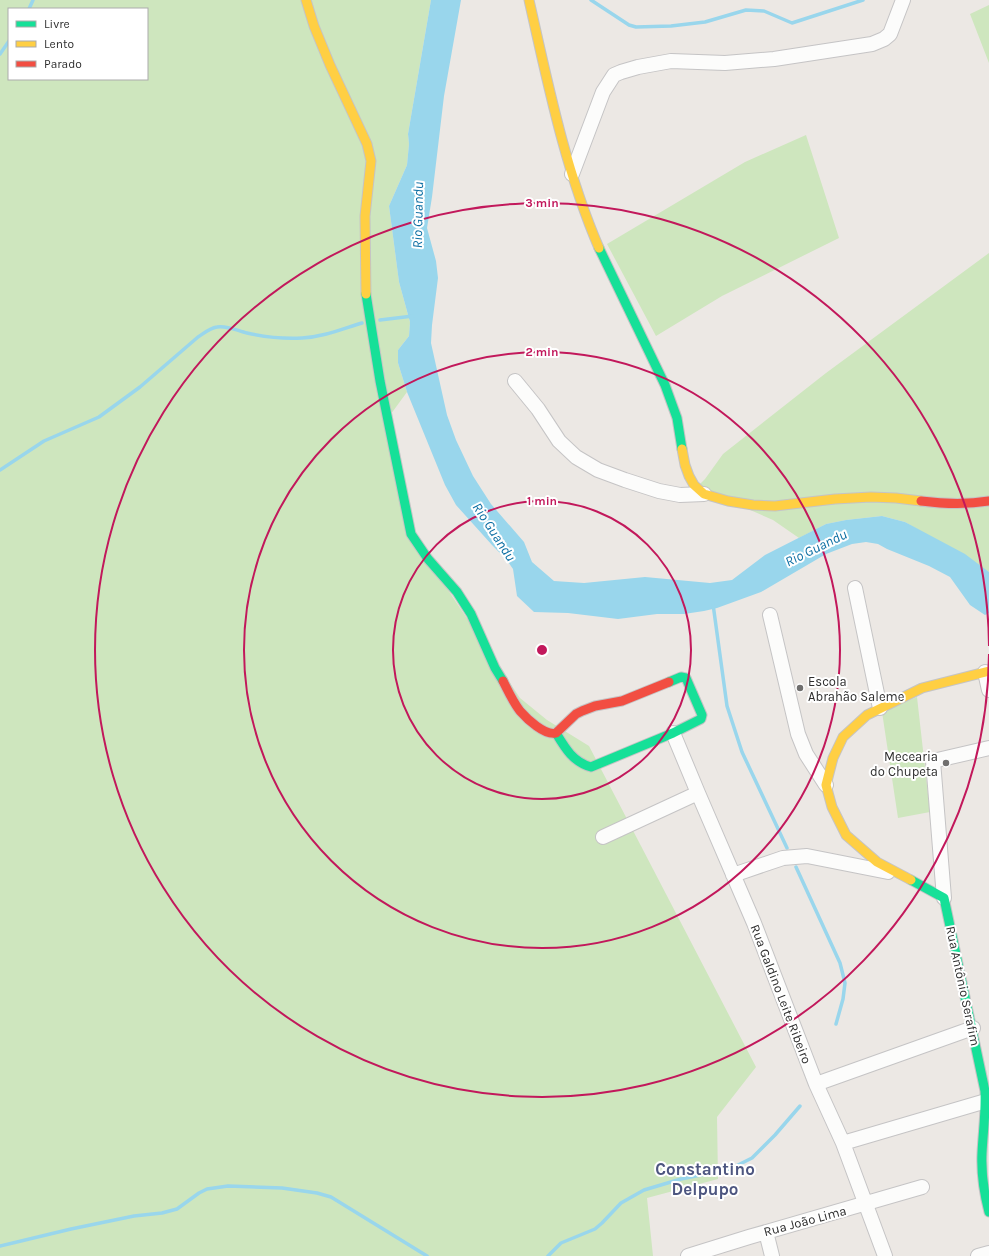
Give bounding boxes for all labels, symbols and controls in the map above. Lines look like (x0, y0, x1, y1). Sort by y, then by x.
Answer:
legend (8, 8, 148, 80)
text: Livre (44, 17, 70, 31)
text: Lento (44, 37, 74, 51)
text: Parado (44, 57, 82, 71)
water label: Rio Guandu (409, 181, 427, 249)
text: 3 min (525, 196, 559, 210)
text: 2 min (525, 345, 559, 359)
text: 1 min (527, 494, 557, 508)
water label: Rio Guandu (469, 499, 519, 565)
water label: Rio Guandu (782, 526, 850, 570)
centre of rings (535, 643, 549, 657)
place label: Escola Abrahão Saleme (808, 674, 905, 704)
marker: Escola Abrahão Saleme (795, 683, 805, 693)
place label: Mecearia do Chupeta (870, 749, 938, 779)
marker: Mecearia do Chupeta (941, 758, 951, 768)
street label: Rua Galdino Leite Ribeiro (747, 922, 815, 1066)
street label: Rua Antônio Serafim (943, 925, 983, 1047)
district label: Constantino Delpupo (655, 1159, 755, 1199)
street label: Rua João Lima (762, 1203, 848, 1239)

